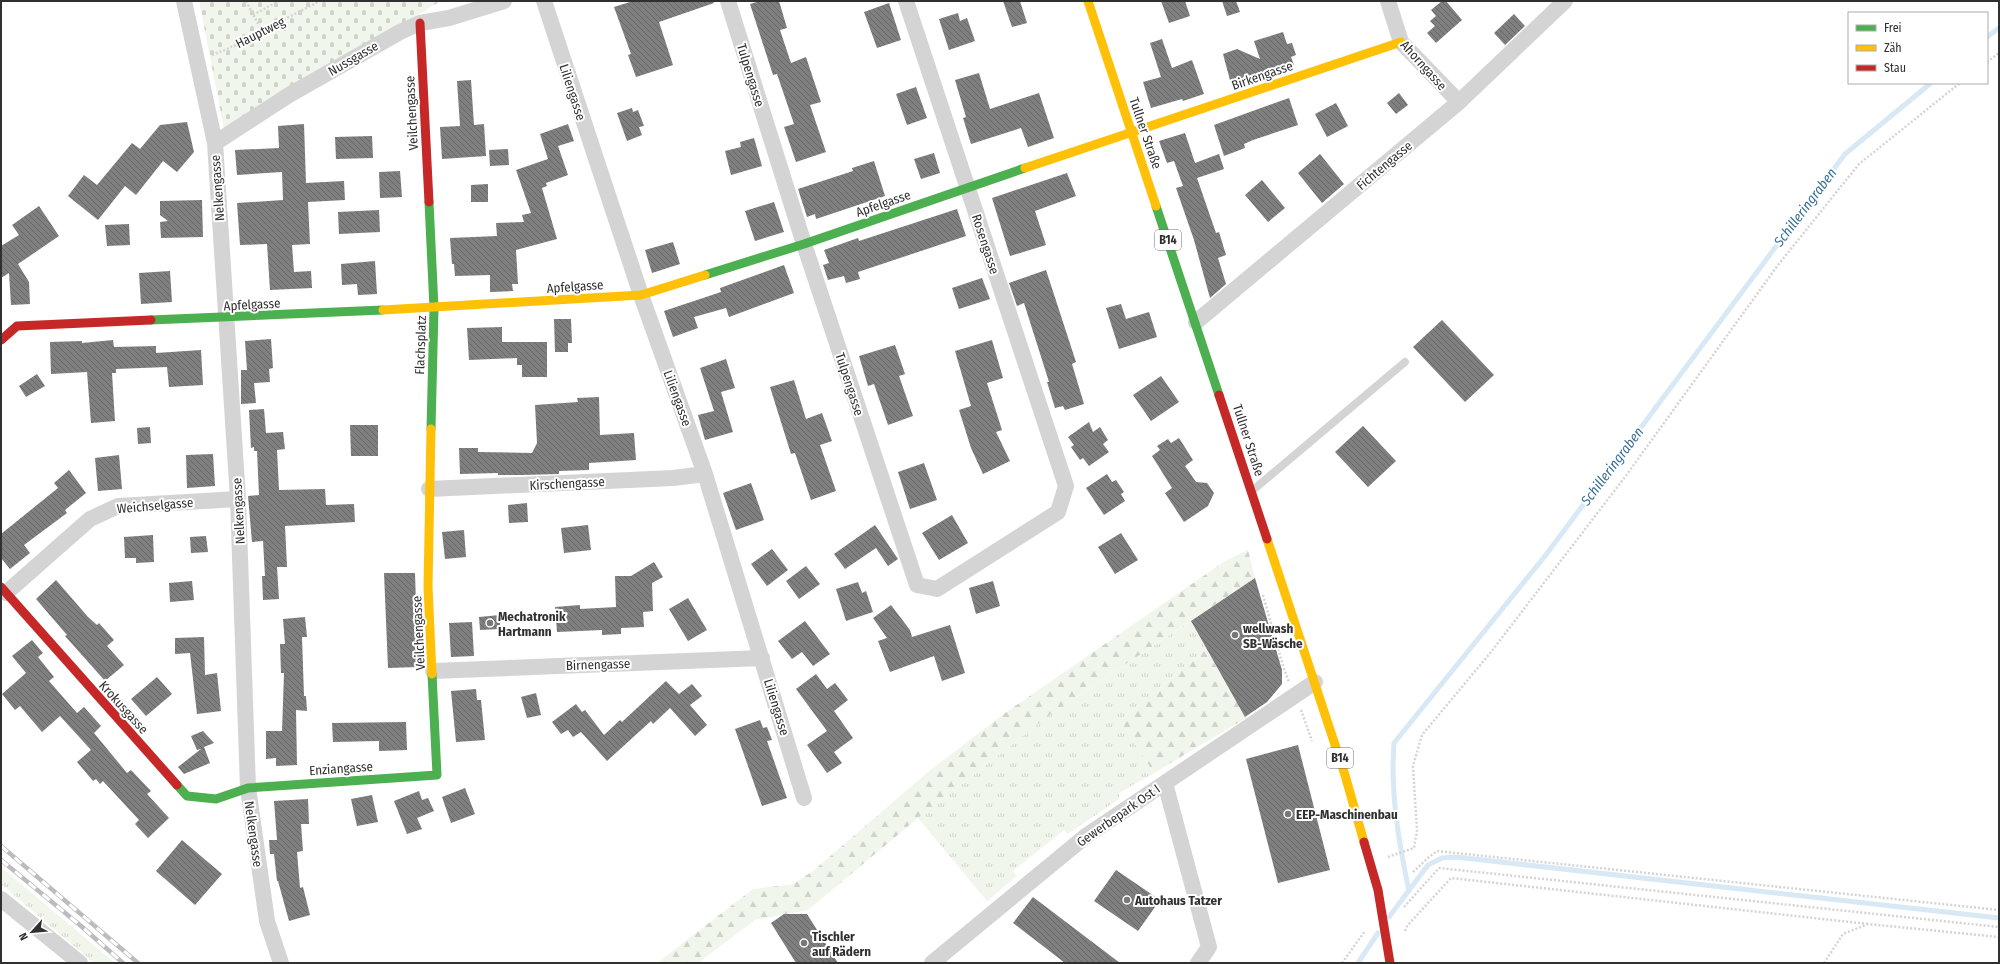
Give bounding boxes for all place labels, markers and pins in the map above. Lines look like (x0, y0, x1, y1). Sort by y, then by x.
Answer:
place label: Mechatronik Hartmann (498, 609, 566, 639)
marker: Mechatronik Hartmann (485, 618, 495, 628)
place label: wellwash SB-Wäsche (1243, 621, 1303, 651)
marker: wellwash SB-Wäsche (1230, 630, 1240, 640)
place label: EEP-Maschinenbau (1296, 807, 1398, 822)
marker: EEP-Maschinenbau (1283, 809, 1293, 819)
place label: Autohaus Tatzer (1134, 893, 1222, 908)
marker: Autohaus Tatzer (1122, 895, 1132, 905)
place label: Tischler auf Rädern (812, 929, 871, 959)
marker: Tischler auf Rädern (799, 938, 809, 948)

